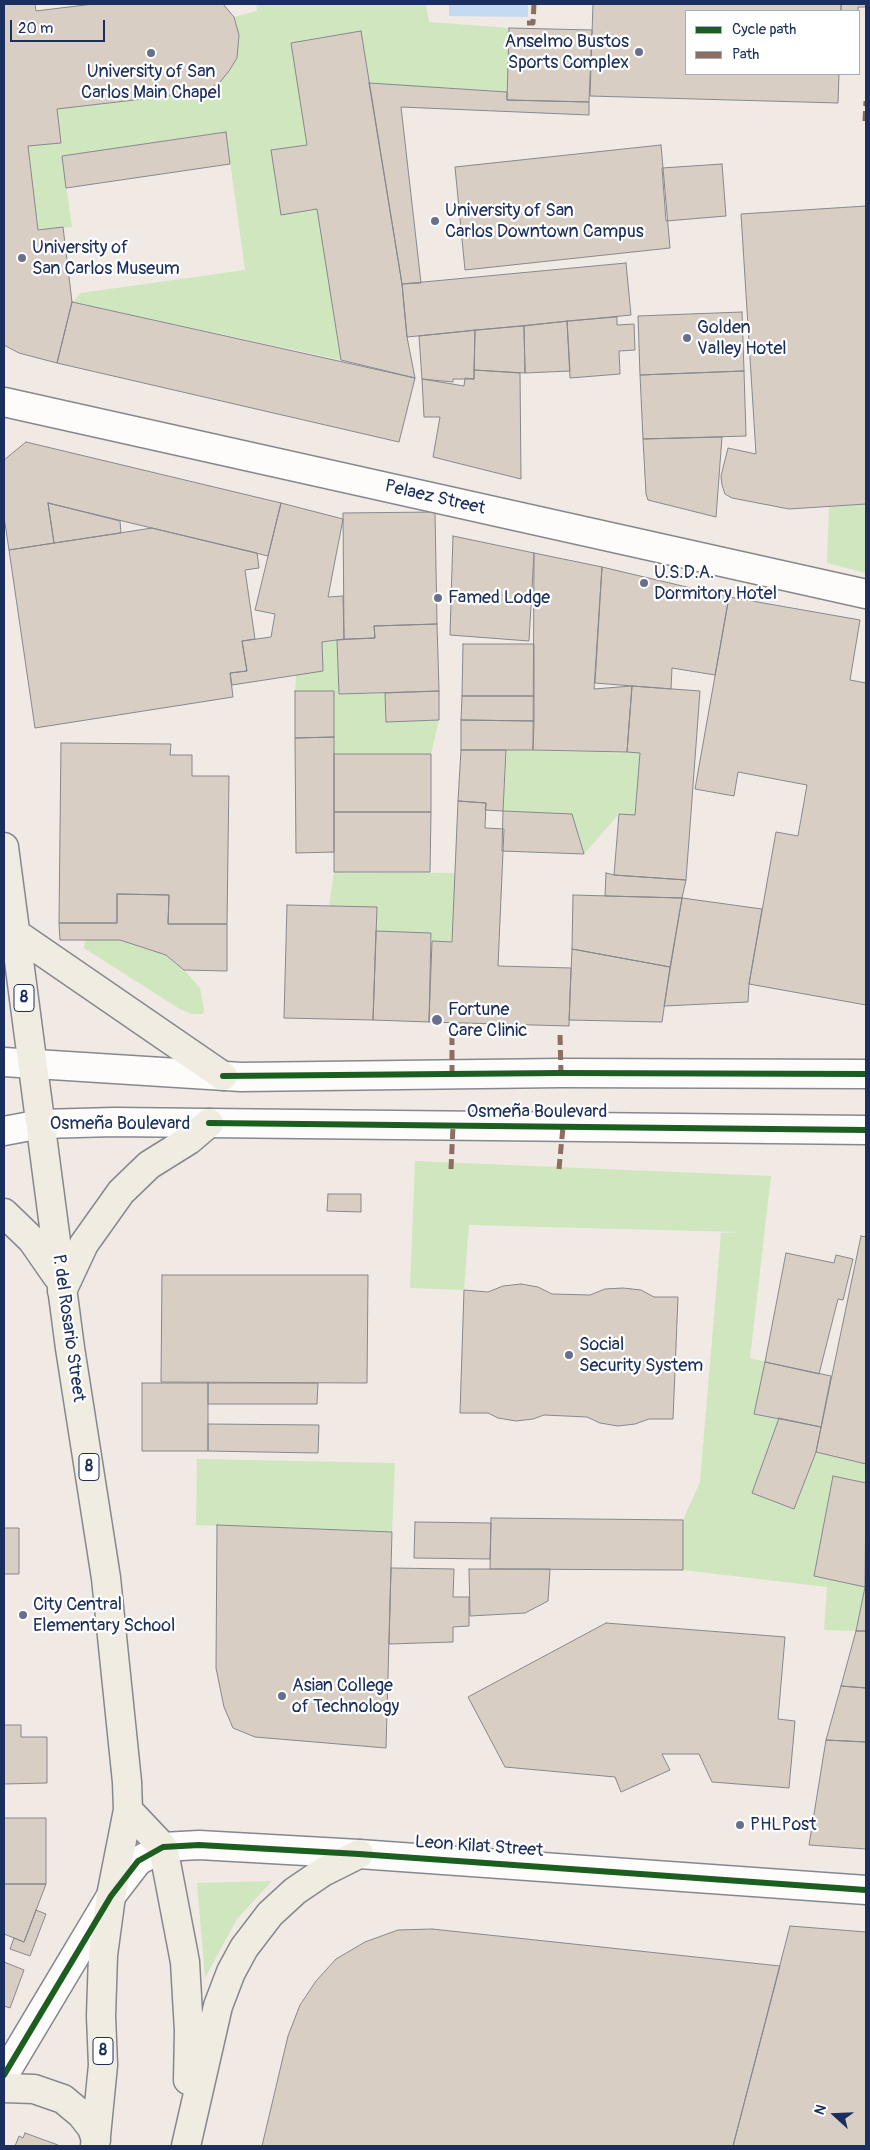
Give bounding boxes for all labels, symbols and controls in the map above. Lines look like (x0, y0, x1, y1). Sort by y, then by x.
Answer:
scale bar (12, 10, 108, 42)
legend (685, 10, 860, 75)
text: 20 m (18, 19, 53, 38)
text: Cycle path (732, 20, 796, 39)
place label: Anselmo Bustos Sports Complex (504, 31, 629, 74)
text: Path (732, 45, 759, 64)
marker: Anselmo Bustos Sports Complex (633, 46, 645, 58)
marker: University of San Carlos Main Chapel (145, 47, 157, 59)
place label: University of San Carlos Main Chapel (81, 61, 221, 104)
place label: University of San Carlos Downtown Campus (445, 200, 644, 242)
marker: University of San Carlos Downtown Campus (429, 215, 441, 227)
place label: University of San Carlos Museum (32, 237, 180, 280)
marker: University of San Carlos Museum (16, 252, 28, 264)
place label: Golden Valley Hotel (697, 317, 787, 359)
marker: Golden Valley Hotel (681, 332, 693, 344)
street label: Pelaez Street (383, 476, 487, 520)
place label: U.S.D.A. Dormitory Hotel (654, 562, 777, 604)
marker: U.S.D.A. Dormitory Hotel (638, 577, 650, 589)
place label: Famed Lodge (448, 587, 550, 609)
marker: Famed Lodge (432, 592, 444, 604)
road number: 8 (14, 984, 34, 1011)
place label: Fortune Care Clinic (448, 999, 527, 1042)
marker: Fortune Care Clinic (430, 1013, 444, 1027)
street label: Osmeña Boulevard (467, 1101, 607, 1123)
street label: Osmeña Boulevard (50, 1113, 190, 1135)
street label: P. del Rosario Street (47, 1253, 89, 1403)
place label: Social Security System (579, 1334, 703, 1376)
marker: Social Security System (563, 1349, 575, 1361)
road number: 8 (79, 1454, 99, 1480)
place label: City Central Elementary School (33, 1594, 175, 1636)
marker: City Central Elementary School (17, 1609, 29, 1621)
place label: Asian College of Technology (292, 1675, 399, 1718)
marker: Asian College of Technology (276, 1690, 288, 1702)
place label: PHLPost (750, 1814, 816, 1836)
marker: PHLPost (734, 1819, 746, 1831)
street label: Leon Kilat Street (414, 1832, 544, 1862)
road number: 8 (93, 2038, 113, 2064)
north arrow (810, 2090, 860, 2140)
text: N (811, 2102, 830, 2117)

